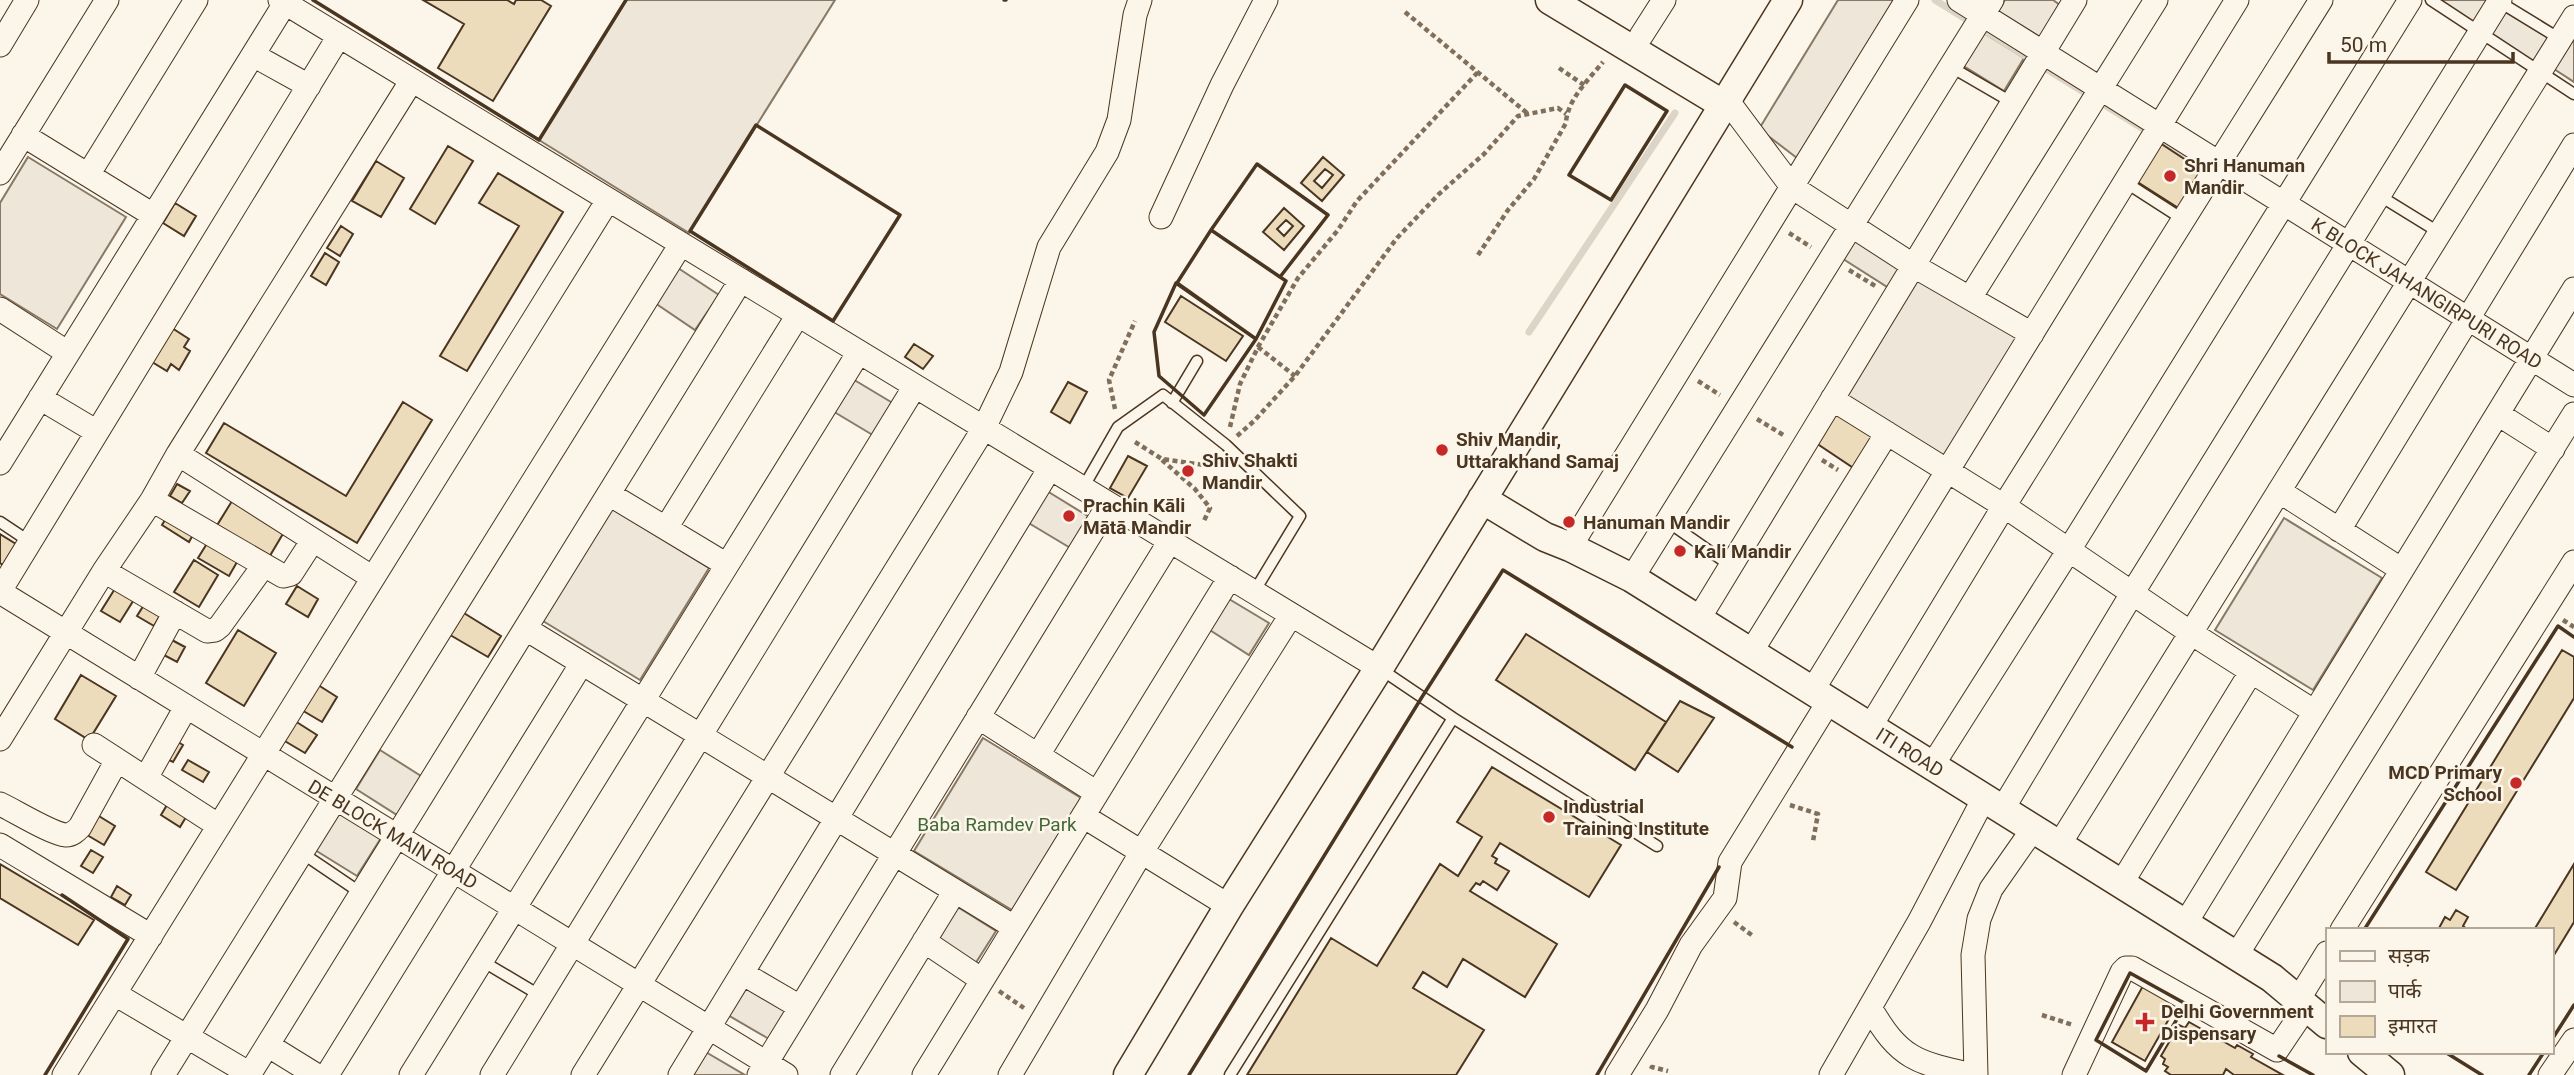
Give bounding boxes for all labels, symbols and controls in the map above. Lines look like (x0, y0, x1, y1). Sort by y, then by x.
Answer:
scale bar (2329, 21, 2513, 65)
text: 50 m (2340, 33, 2387, 57)
place label: Shri Hanuman Mandir (2184, 154, 2305, 199)
marker: Shri Hanuman Mandir (2162, 168, 2178, 184)
street label: K BLOCK JAHANGIRPURI ROAD (2307, 213, 2546, 374)
place label: Shiv Mandir, Uttarakhand Samaj (1456, 428, 1619, 473)
marker: Shiv Mandir, Uttarakhand Samaj (1434, 442, 1450, 458)
place label: Shiv Shakti Mandir (1202, 449, 1298, 494)
marker: Shiv Shakti Mandir (1180, 463, 1196, 479)
place label: Prachin Kāli Mātā Mandir (1083, 494, 1191, 539)
marker: Prachin Kāli Mātā Mandir (1061, 508, 1077, 524)
place label: Hanuman Mandir (1583, 511, 1730, 534)
marker: Hanuman Mandir (1561, 514, 1577, 530)
place label: Kali Mandir (1694, 540, 1791, 563)
marker: Kali Mandir (1672, 543, 1688, 559)
street label: ITI ROAD (1872, 723, 1948, 782)
place label: MCD Primary School (2388, 761, 2502, 806)
street label: DE BLOCK MAIN ROAD (304, 775, 482, 894)
marker: MCD Primary School (2508, 775, 2524, 791)
place label: Industrial Training Institute (1563, 795, 1709, 840)
marker: Industrial Training Institute (1541, 809, 1557, 825)
park label: Baba Ramdev Park (917, 813, 1077, 836)
legend (2326, 928, 2553, 1054)
text: सड़क (2388, 944, 2430, 968)
text: पार्क (2388, 979, 2422, 1003)
place label: Delhi Government Dispensary (2161, 1000, 2314, 1045)
marker: Delhi Government Dispensary (2135, 1012, 2155, 1032)
text: इमारत (2388, 1014, 2438, 1038)

